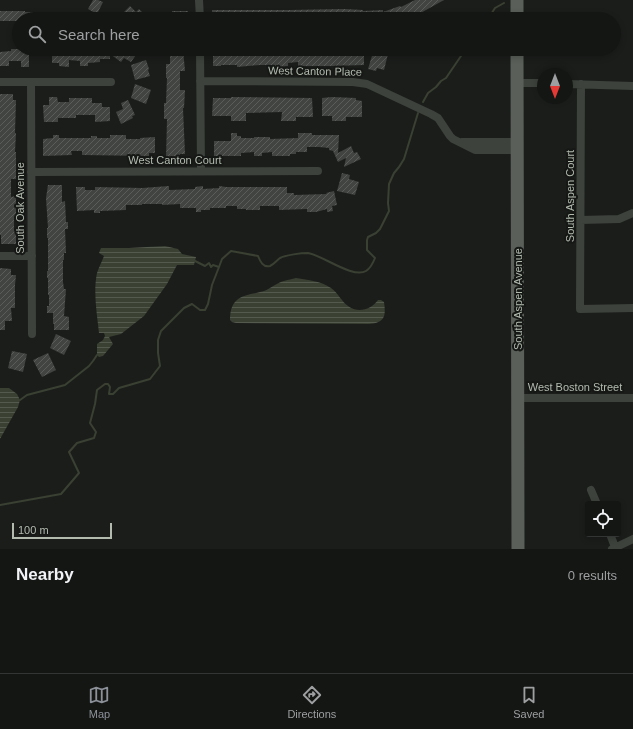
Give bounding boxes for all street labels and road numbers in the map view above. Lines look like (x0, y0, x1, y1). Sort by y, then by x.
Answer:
street label: West Canton Place (268, 64, 362, 78)
street label: South Aspen Court (564, 150, 576, 242)
street label: West Canton Court (128, 154, 222, 166)
street label: South Oak Avenue (14, 162, 26, 254)
street label: South Aspen Avenue (512, 248, 524, 350)
street label: West Boston Street (528, 381, 622, 393)

